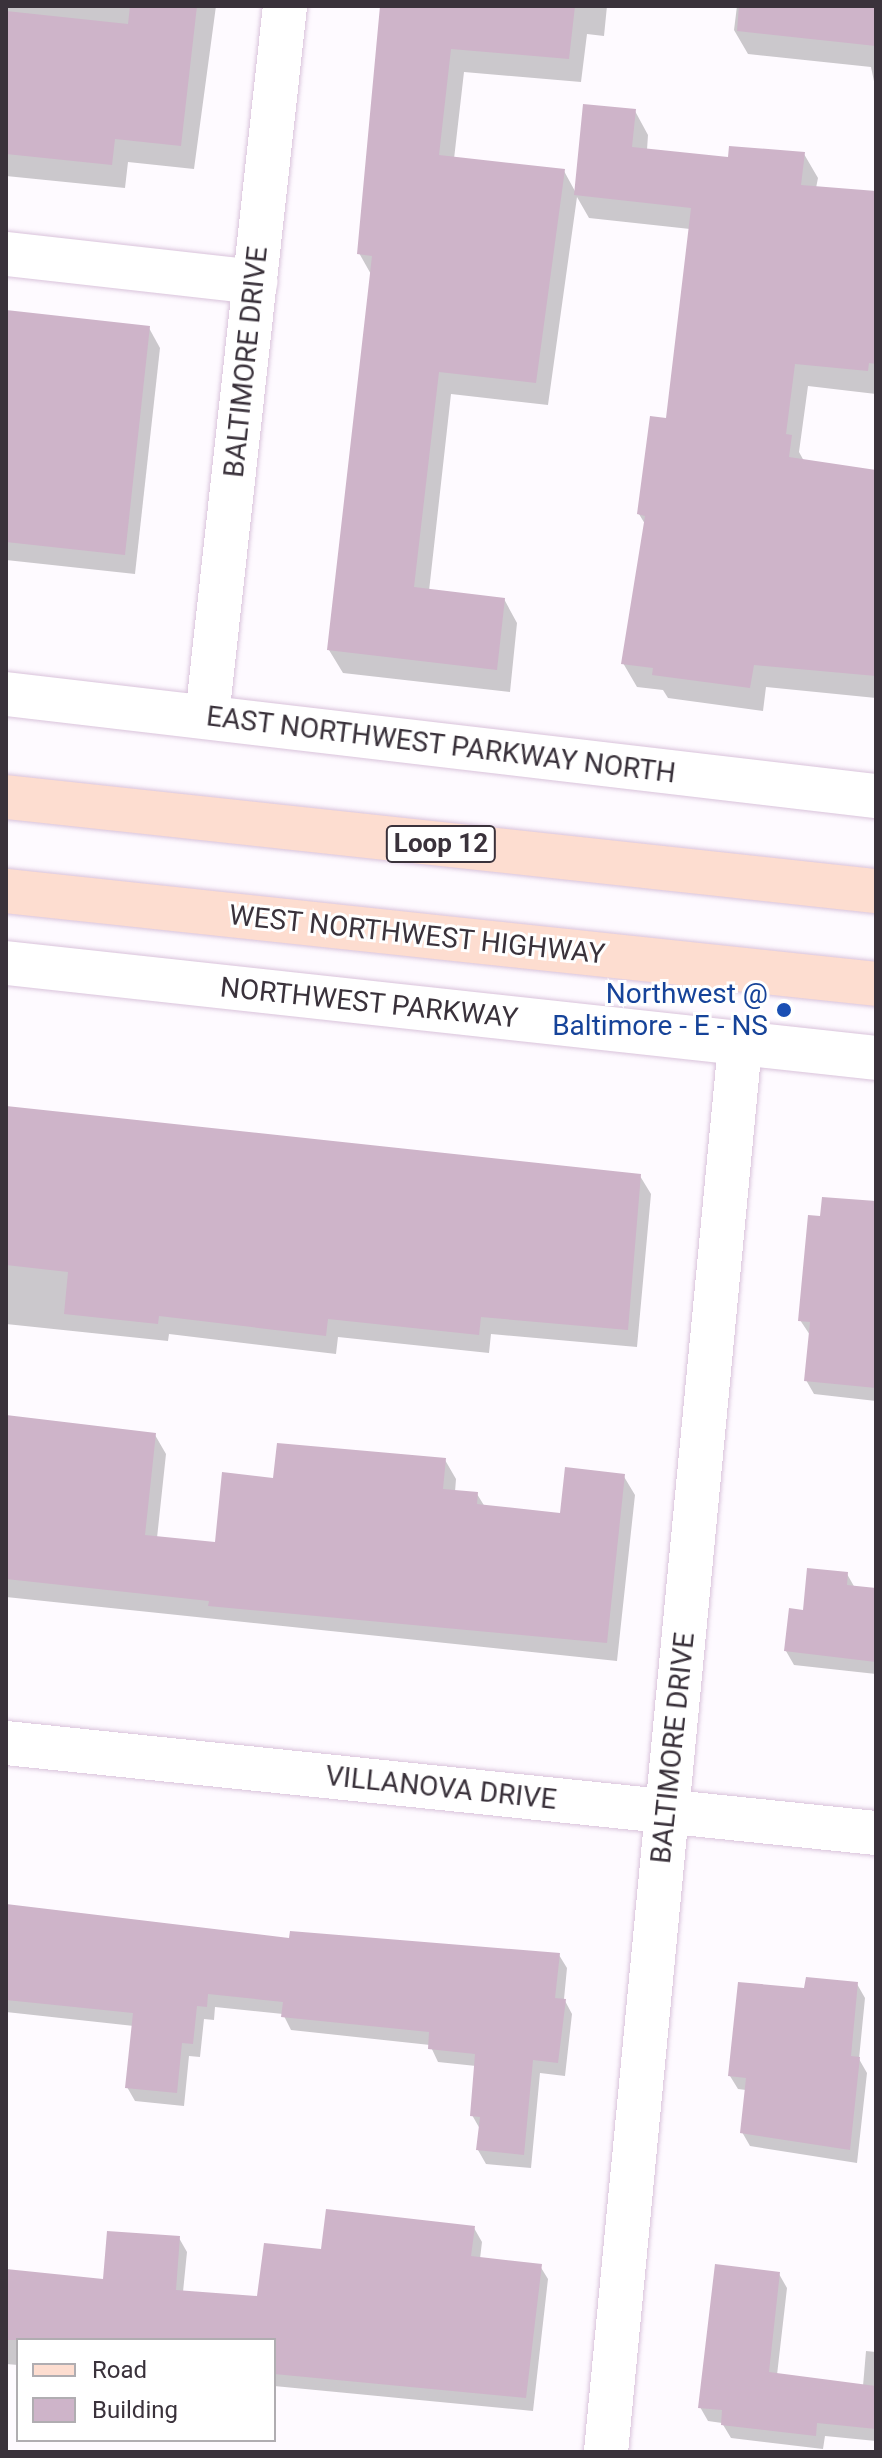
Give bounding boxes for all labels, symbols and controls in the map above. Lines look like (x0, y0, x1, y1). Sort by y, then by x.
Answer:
street label: BALTIMORE DRIVE (217, 245, 275, 479)
street label: EAST NORTHWEST PARKWAY NORTH (204, 699, 678, 791)
road number: Loop 12 (385, 822, 497, 866)
street label: WEST NORTHWEST HIGHWAY (227, 898, 607, 972)
street label: NORTHWEST PARKWAY (218, 971, 520, 1035)
place label: Northwest @ Baltimore - E - NS (552, 977, 768, 1043)
marker: Northwest @ Baltimore - E - NS (775, 1001, 793, 1019)
street label: BALTIMORE DRIVE (644, 1631, 702, 1865)
street label: VILLANOVA DRIVE (324, 1759, 558, 1817)
legend (16, 2338, 276, 2442)
text: Road (92, 2356, 147, 2384)
text: Building (92, 2396, 178, 2424)

